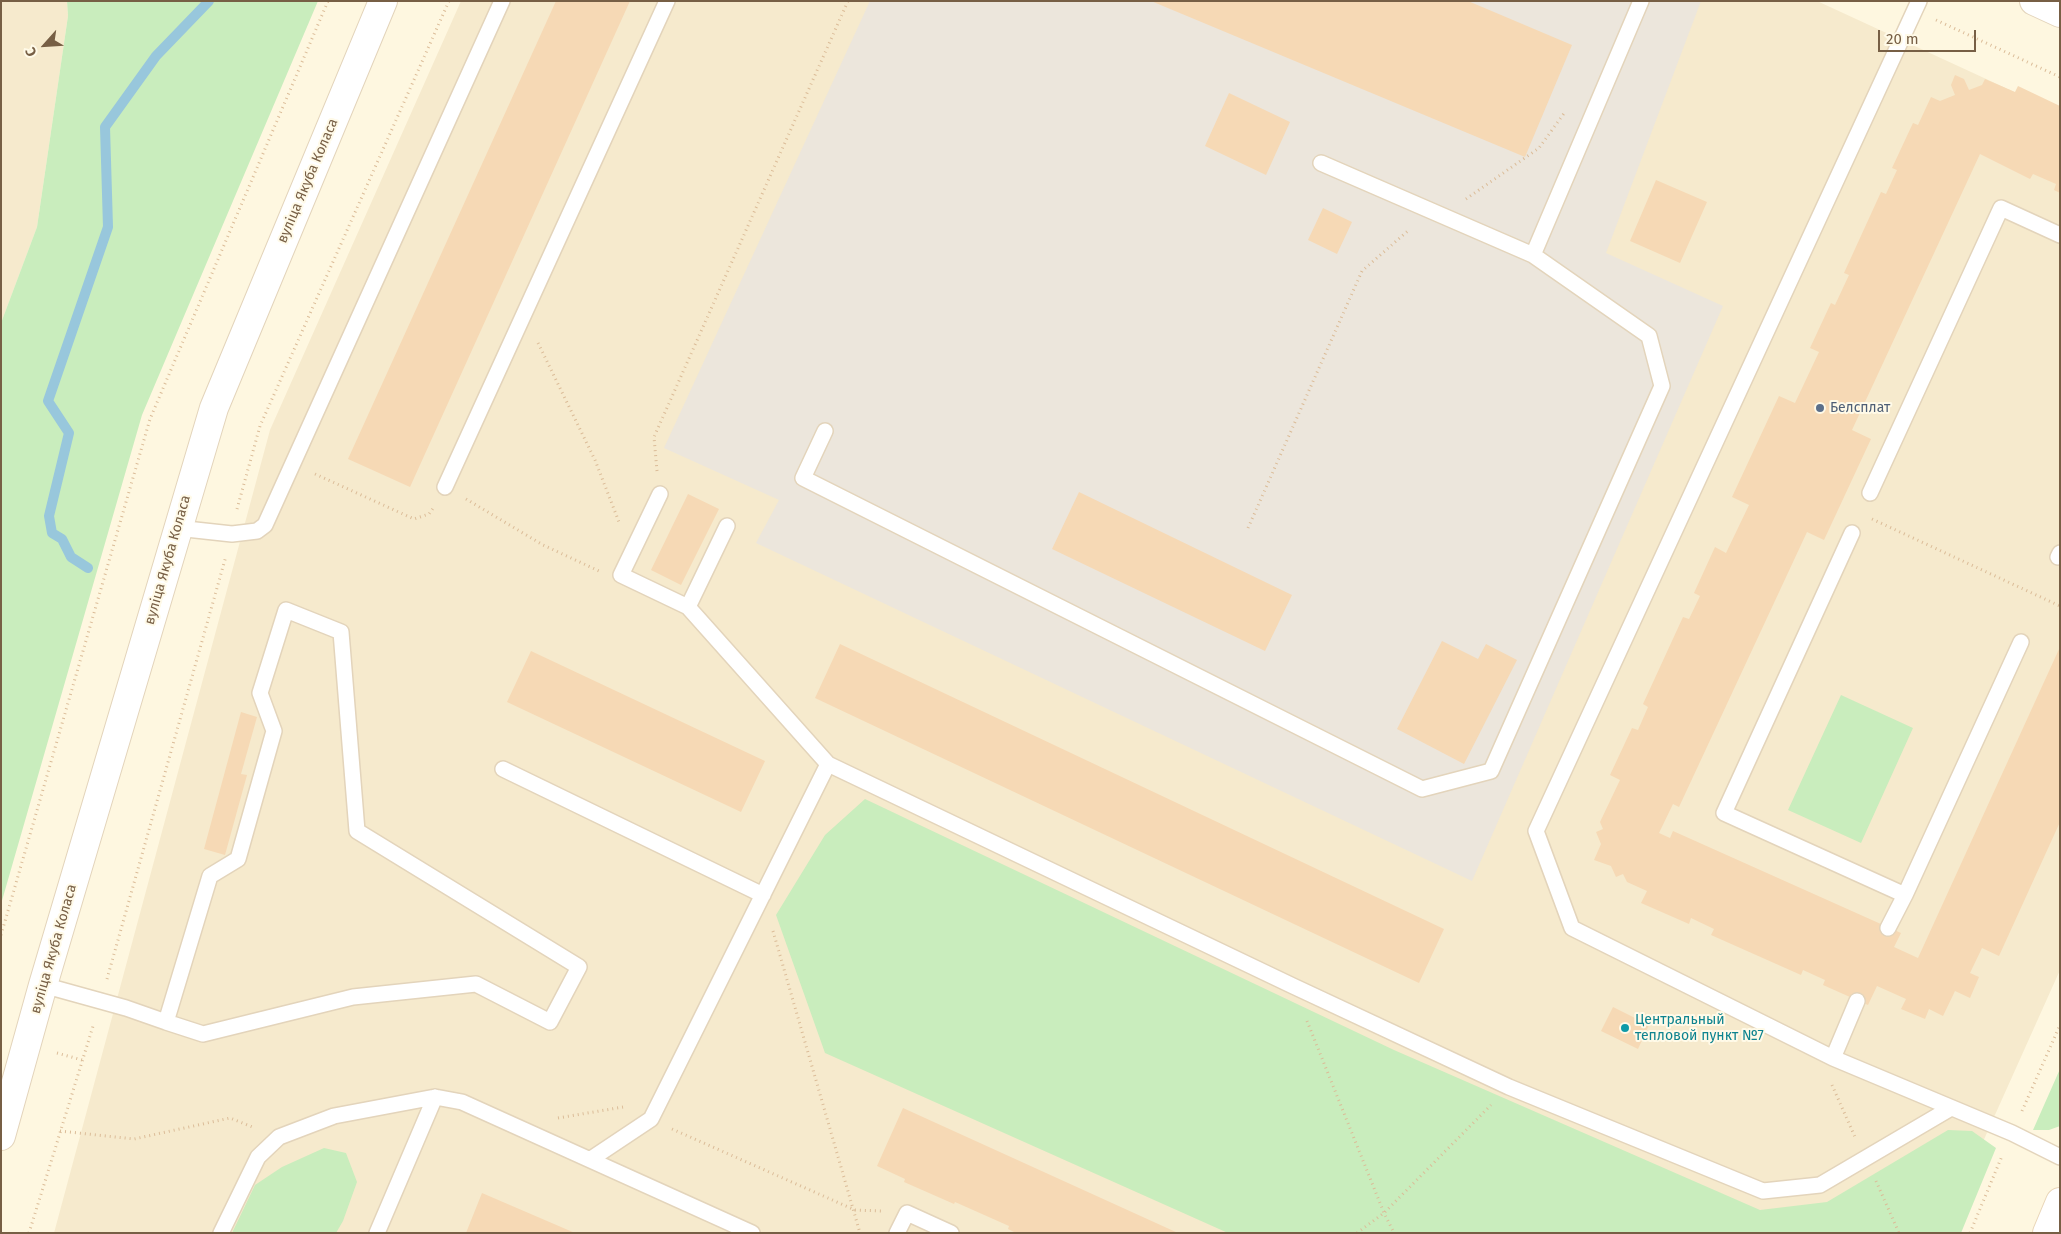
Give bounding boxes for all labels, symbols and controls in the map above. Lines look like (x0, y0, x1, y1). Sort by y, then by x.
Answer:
north arrow (20, 20, 70, 70)
scale bar (1881, 20, 1978, 52)
text: 20 m (1886, 30, 1919, 48)
text: С (22, 44, 40, 59)
street label: вуліца Якуба Коласа (274, 116, 342, 246)
place label: Белсплат (1830, 400, 1890, 416)
marker: Белсплат (1814, 402, 1826, 414)
street label: вуліца Якуба Коласа (141, 493, 195, 627)
street label: вуліца Якуба Коласа (27, 882, 81, 1016)
place label: Центральный тепловой пункт №7 (1635, 1012, 1764, 1044)
marker: Центральный тепловой пункт №7 (1619, 1022, 1631, 1034)

